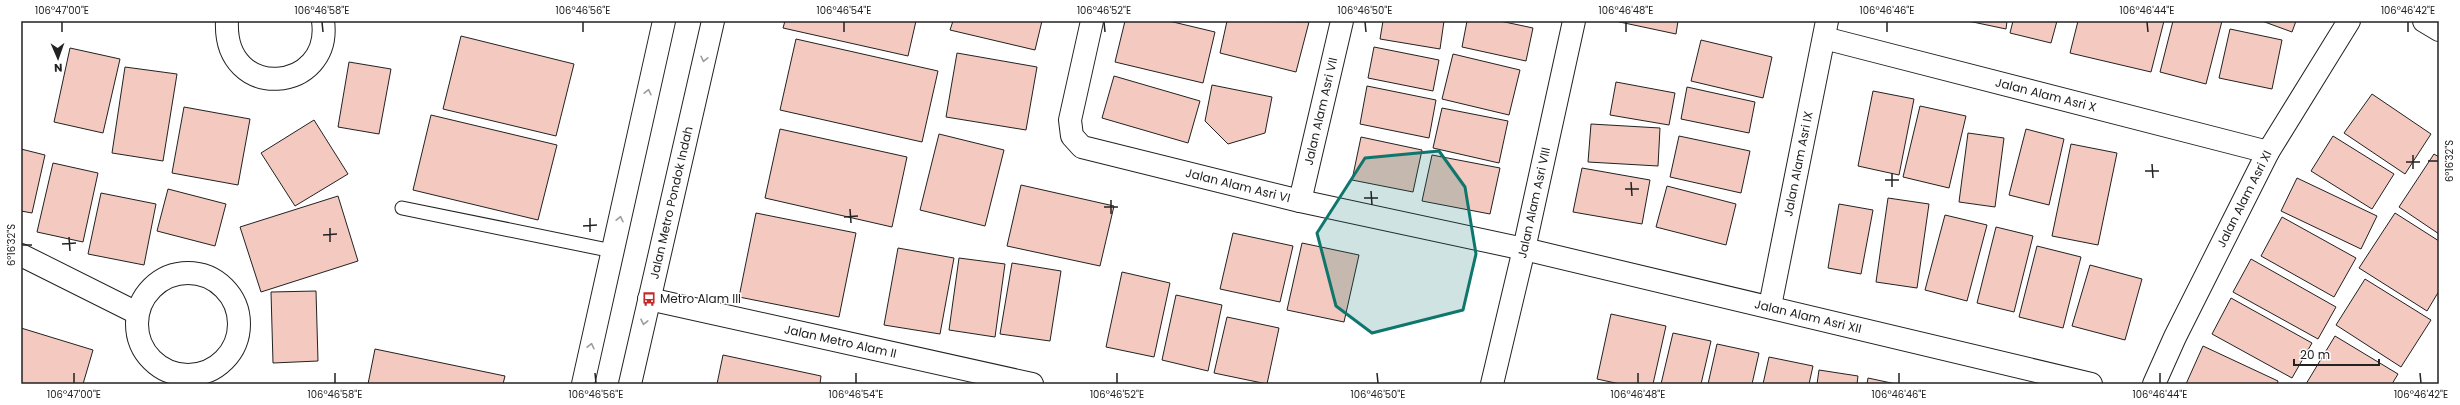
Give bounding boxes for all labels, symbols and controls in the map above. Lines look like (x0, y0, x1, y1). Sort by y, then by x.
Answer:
text: 106°47'00"E (35, 3, 89, 18)
text: 106°46'58"E (295, 3, 349, 18)
text: 106°46'56"E (556, 3, 610, 18)
text: 106°46'54"E (817, 3, 871, 18)
text: 106°46'52"E (1077, 3, 1131, 18)
text: 106°46'50"E (1338, 3, 1392, 18)
text: 106°46'48"E (1599, 3, 1653, 18)
text: 106°46'46"E (1860, 3, 1914, 18)
text: 106°46'44"E (2120, 3, 2174, 18)
text: 106°46'42"E (2381, 3, 2435, 18)
north arrow (38, 38, 78, 78)
one-way arrow (701, 56, 709, 62)
street label: Jalan Alam Asri VII (1300, 56, 1341, 167)
text: N (54, 60, 63, 76)
street label: Jalan Alam Asri X (1994, 73, 2098, 116)
one-way arrow (644, 89, 652, 95)
street label: Jalan Alam Asri IX (1779, 110, 1817, 218)
street label: Jalan Metro Pondok Indah (645, 125, 697, 281)
text: 6°16'32"S (2442, 140, 2457, 182)
street label: Jalan Alam Asri VIII (1513, 146, 1554, 260)
street label: Jalan Alam Asri XI (2212, 147, 2276, 250)
street label: Jalan Alam Asri VI (1184, 164, 1292, 206)
one-way arrow (615, 216, 623, 222)
text: 6°16'32"S (4, 224, 19, 266)
place label: Metro Alam III (660, 290, 741, 307)
bus stop icon: Metro Alam III (641, 291, 657, 307)
street label: Jalan Alam Asri XII (1753, 295, 1863, 337)
one-way arrow (641, 319, 649, 325)
street label: Jalan Metro Alam II (783, 320, 898, 362)
scale bar (2294, 341, 2379, 367)
one-way arrow (587, 343, 595, 349)
text: 20 m (2300, 346, 2330, 363)
text: 106°47'00"E (47, 387, 101, 402)
text: 106°46'58"E (308, 387, 362, 402)
text: 106°46'56"E (569, 387, 623, 402)
text: 106°46'54"E (829, 387, 883, 402)
text: 106°46'52"E (1090, 387, 1144, 402)
text: 106°46'50"E (1351, 387, 1405, 402)
text: 106°46'48"E (1611, 387, 1665, 402)
text: 106°46'46"E (1872, 387, 1926, 402)
text: 106°46'44"E (2133, 387, 2187, 402)
text: 106°46'42"E (2394, 387, 2448, 402)

